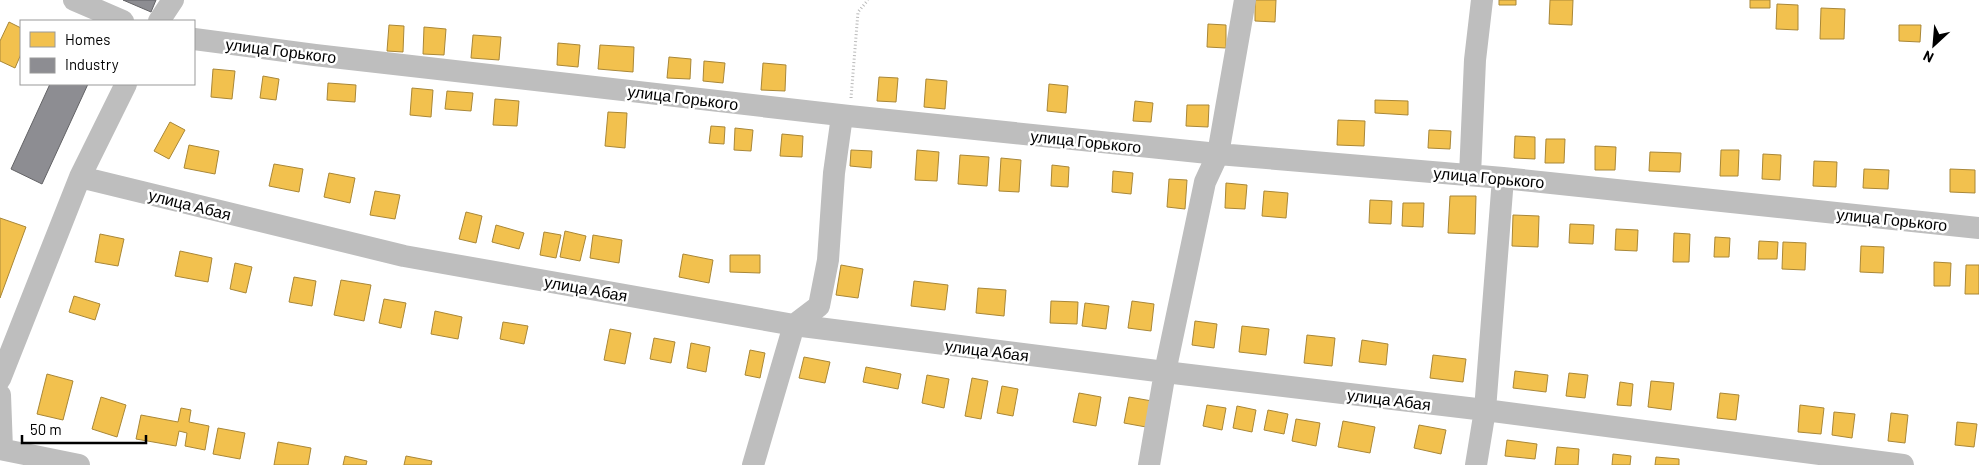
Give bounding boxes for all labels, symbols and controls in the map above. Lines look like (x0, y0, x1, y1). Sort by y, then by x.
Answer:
legend (20, 20, 195, 85)
north arrow (1909, 20, 1959, 70)
text: Homes (65, 30, 110, 48)
street label: улица Горького (225, 34, 338, 66)
text: N (1920, 47, 1936, 67)
text: Industry (65, 55, 119, 73)
street label: улица Горького (627, 81, 740, 113)
street label: улица Горького (1030, 126, 1142, 156)
street label: улица Горького (1433, 163, 1545, 191)
street label: улица Абая (147, 185, 233, 223)
street label: улица Горького (1836, 204, 1948, 234)
street label: улица Абая (543, 271, 629, 305)
street label: улица Абая (944, 335, 1030, 365)
street label: улица Абая (1346, 384, 1432, 414)
scale bar (22, 412, 146, 444)
text: 50 m (30, 420, 62, 438)

